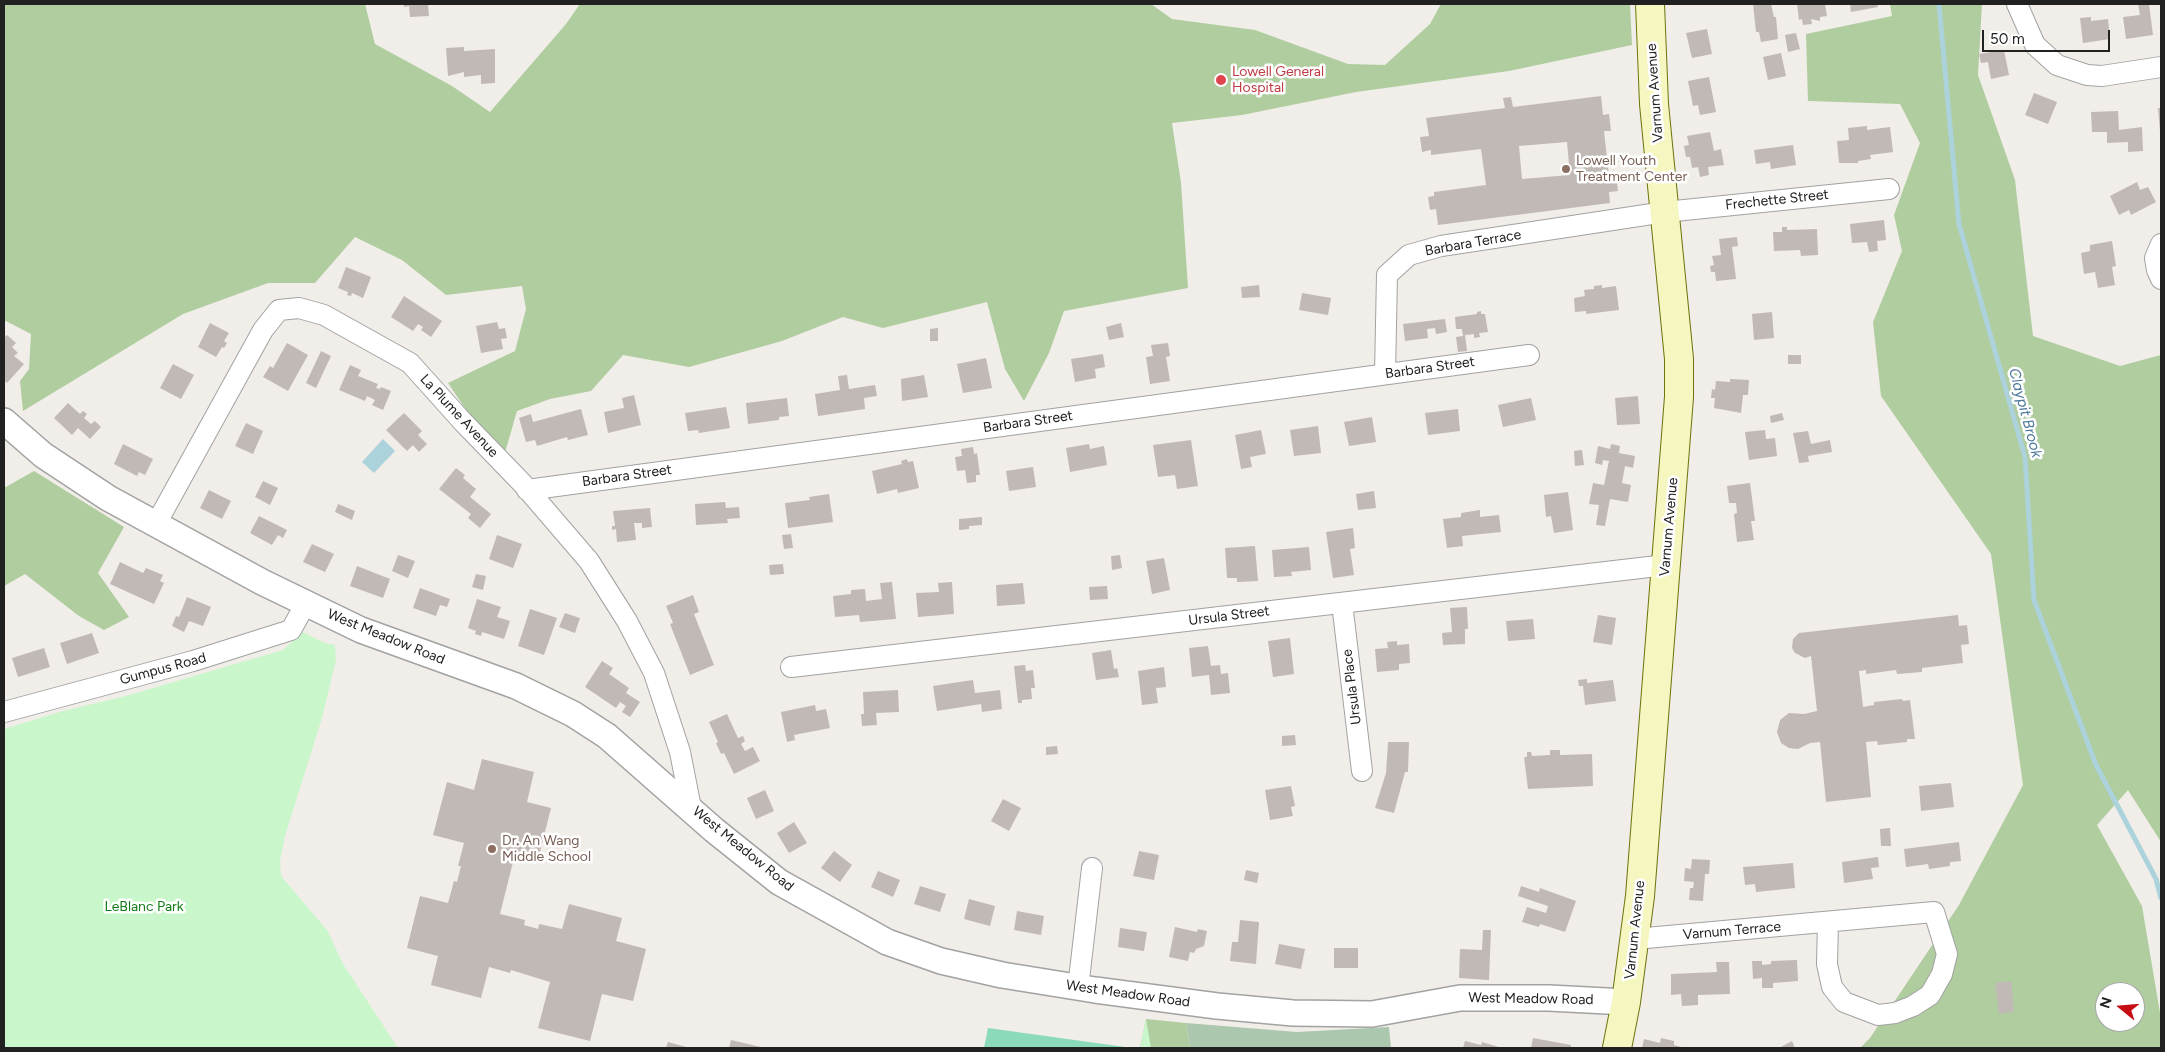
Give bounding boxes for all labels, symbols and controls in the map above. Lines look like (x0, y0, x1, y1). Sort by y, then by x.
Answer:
scale bar (1985, 20, 2112, 52)
text: 50 m (1990, 30, 2025, 48)
street label: Varnum Avenue (1643, 43, 1667, 143)
place label: Lowell General Hospital (1232, 64, 1324, 96)
marker: Lowell General Hospital (1214, 73, 1228, 87)
place label: Lowell Youth Treatment Center (1576, 153, 1687, 186)
marker: Lowell Youth Treatment Center (1560, 163, 1572, 175)
street label: Frechette Street (1725, 186, 1829, 214)
street label: Barbara Terrace (1424, 226, 1522, 260)
street label: Barbara Street (1384, 353, 1476, 383)
water label: Claypit Brook (2004, 366, 2046, 460)
street label: La Plume Avenue (416, 371, 502, 461)
street label: Barbara Street (982, 407, 1074, 437)
street label: Barbara Street (581, 461, 673, 491)
street label: Varnum Avenue (1656, 477, 1682, 577)
street label: Ursula Street (1187, 603, 1271, 629)
street label: West Meadow Road (325, 606, 447, 668)
street label: Ursula Place (1339, 648, 1365, 726)
street label: Gumpus Road (118, 649, 208, 689)
street label: West Meadow Road (689, 803, 797, 895)
place label: Dr. An Wang Middle School (502, 833, 591, 866)
marker: Dr. An Wang Middle School (486, 843, 498, 855)
street label: Varnum Avenue (1621, 880, 1649, 980)
park label: LeBlanc Park (104, 899, 184, 915)
street label: Varnum Terrace (1682, 918, 1782, 944)
street label: West Meadow Road (1065, 977, 1191, 1011)
north arrow (2095, 982, 2145, 1032)
street label: West Meadow Road (1468, 990, 1594, 1008)
text: N (2096, 995, 2116, 1010)

